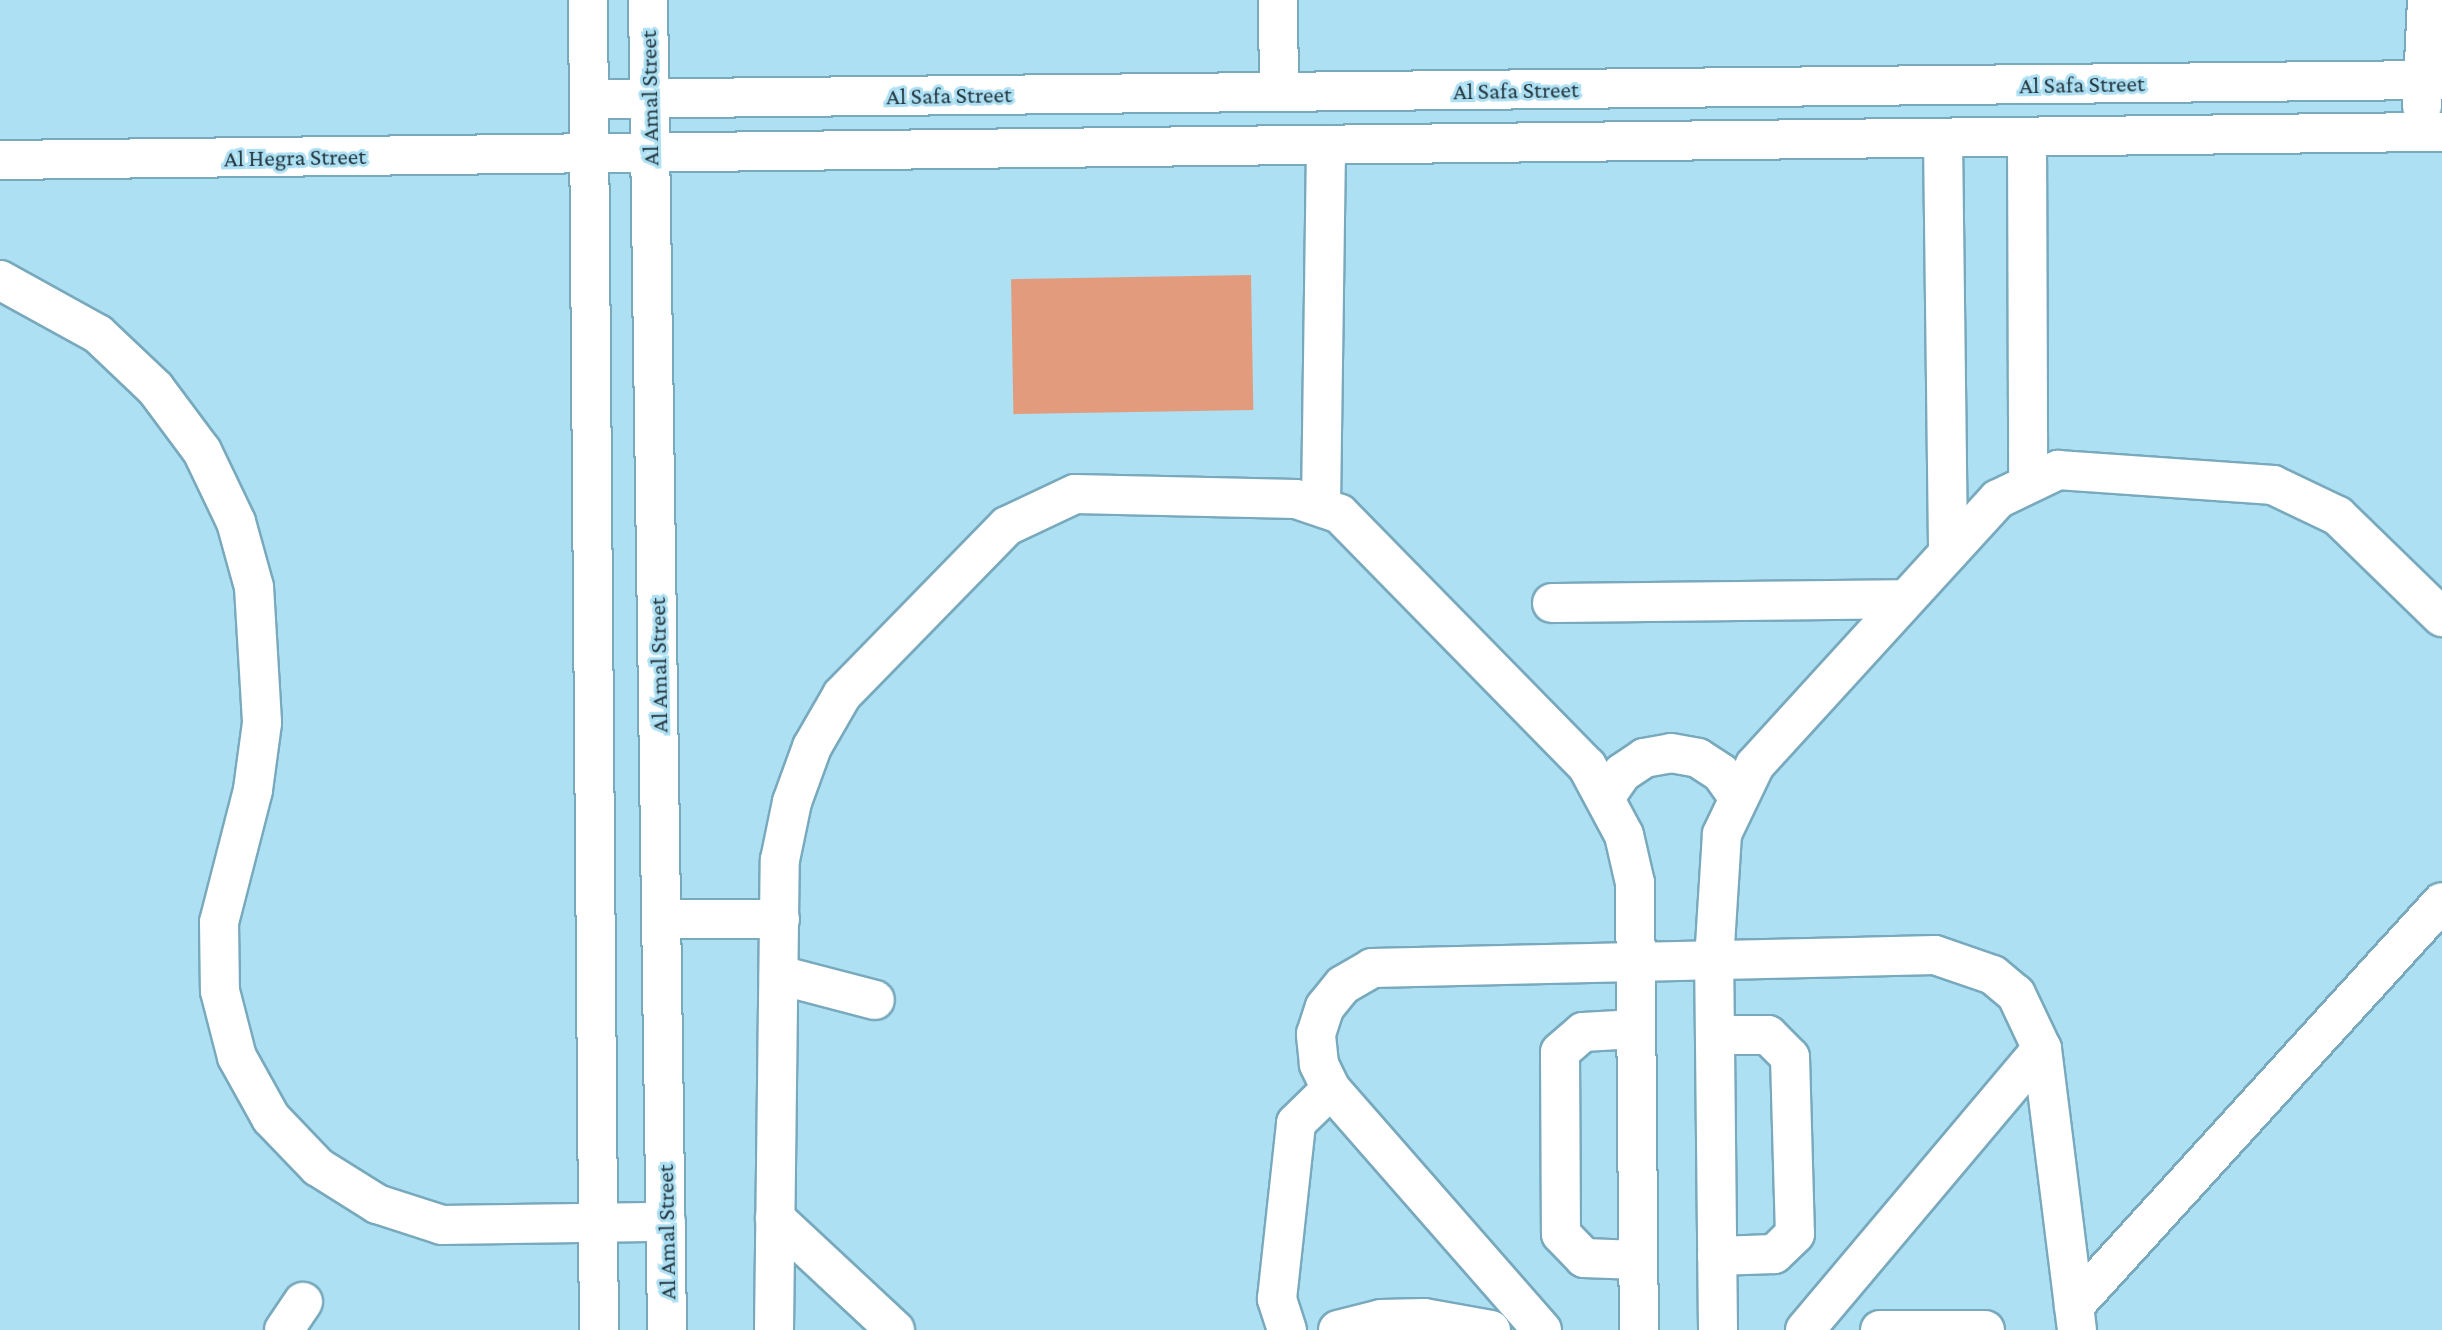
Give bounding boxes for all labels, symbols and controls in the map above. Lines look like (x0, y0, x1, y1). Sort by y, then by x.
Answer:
street label: Al Amal Street (633, 30, 665, 166)
street label: Al Safa Street (2019, 69, 2145, 99)
street label: Al Safa Street (1453, 75, 1579, 105)
street label: Al Safa Street (886, 80, 1012, 110)
street label: Al Hegra Street (224, 141, 366, 173)
street label: Al Amal Street (642, 597, 674, 733)
street label: Al Amal Street (650, 1164, 682, 1300)

